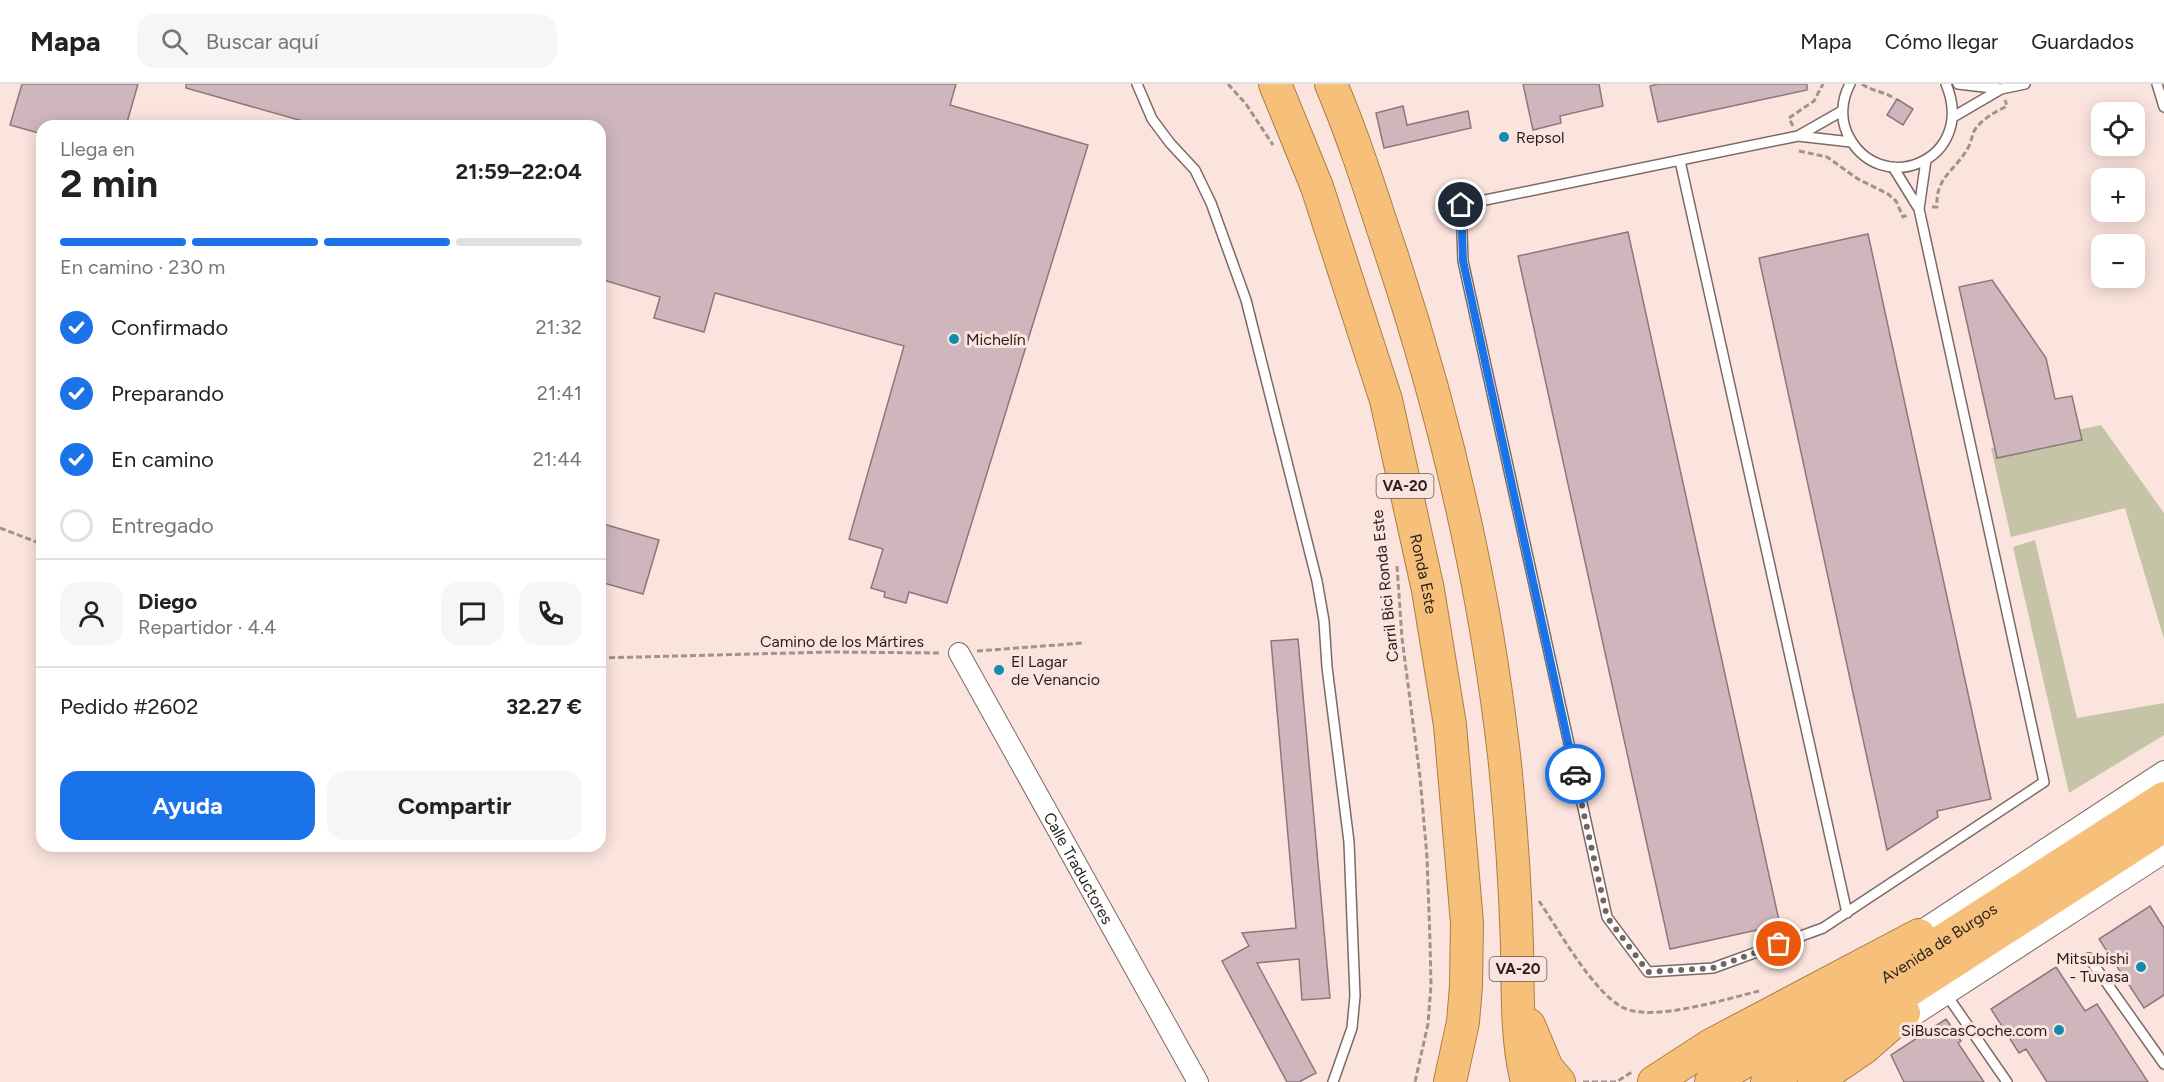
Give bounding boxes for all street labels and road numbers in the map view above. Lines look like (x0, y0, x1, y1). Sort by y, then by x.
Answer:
road number: VA-20 (1376, 474, 1434, 498)
street label: Carril Bici Ronda Este (1368, 509, 1402, 663)
street label: Ronda Este (1406, 532, 1441, 615)
street label: Camino de los Mártires (760, 632, 924, 651)
street label: Calle Traductores (1040, 809, 1117, 927)
street label: Avenida de Burgos (1877, 899, 2000, 987)
road number: VA-20 (1490, 957, 1546, 981)

